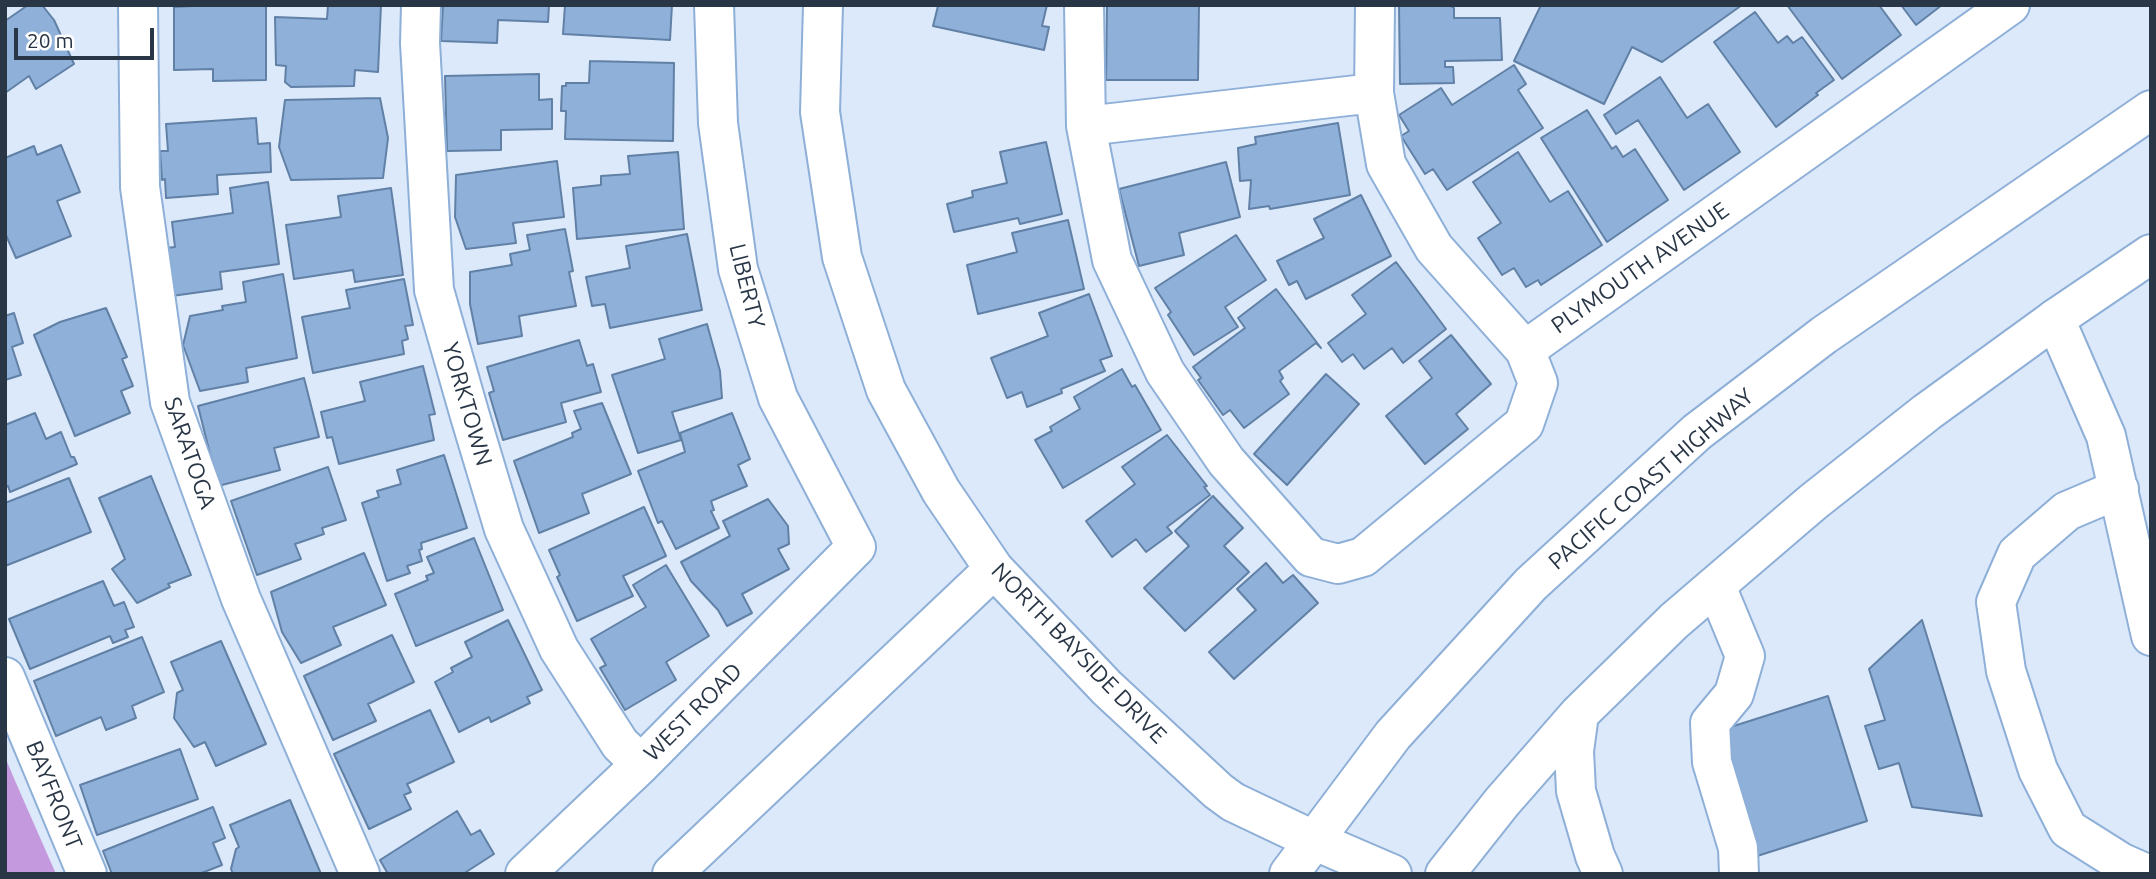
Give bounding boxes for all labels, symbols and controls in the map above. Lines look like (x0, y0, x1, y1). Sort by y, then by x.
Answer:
scale bar (18, 14, 158, 58)
text: 20 m (27, 28, 74, 52)
street label: PLYMOUTH AVENUE (1546, 196, 1734, 340)
street label: LIBERTY (723, 241, 771, 331)
street label: YORKTOWN (436, 339, 498, 469)
street label: PACIFIC COAST HIGHWAY (1543, 382, 1759, 576)
street label: SARATOGA (158, 394, 222, 512)
street label: NORTH BAYSIDE DRIVE (986, 557, 1172, 749)
street label: WEST ROAD (638, 657, 748, 767)
street label: BAYFRONT (20, 737, 88, 853)

